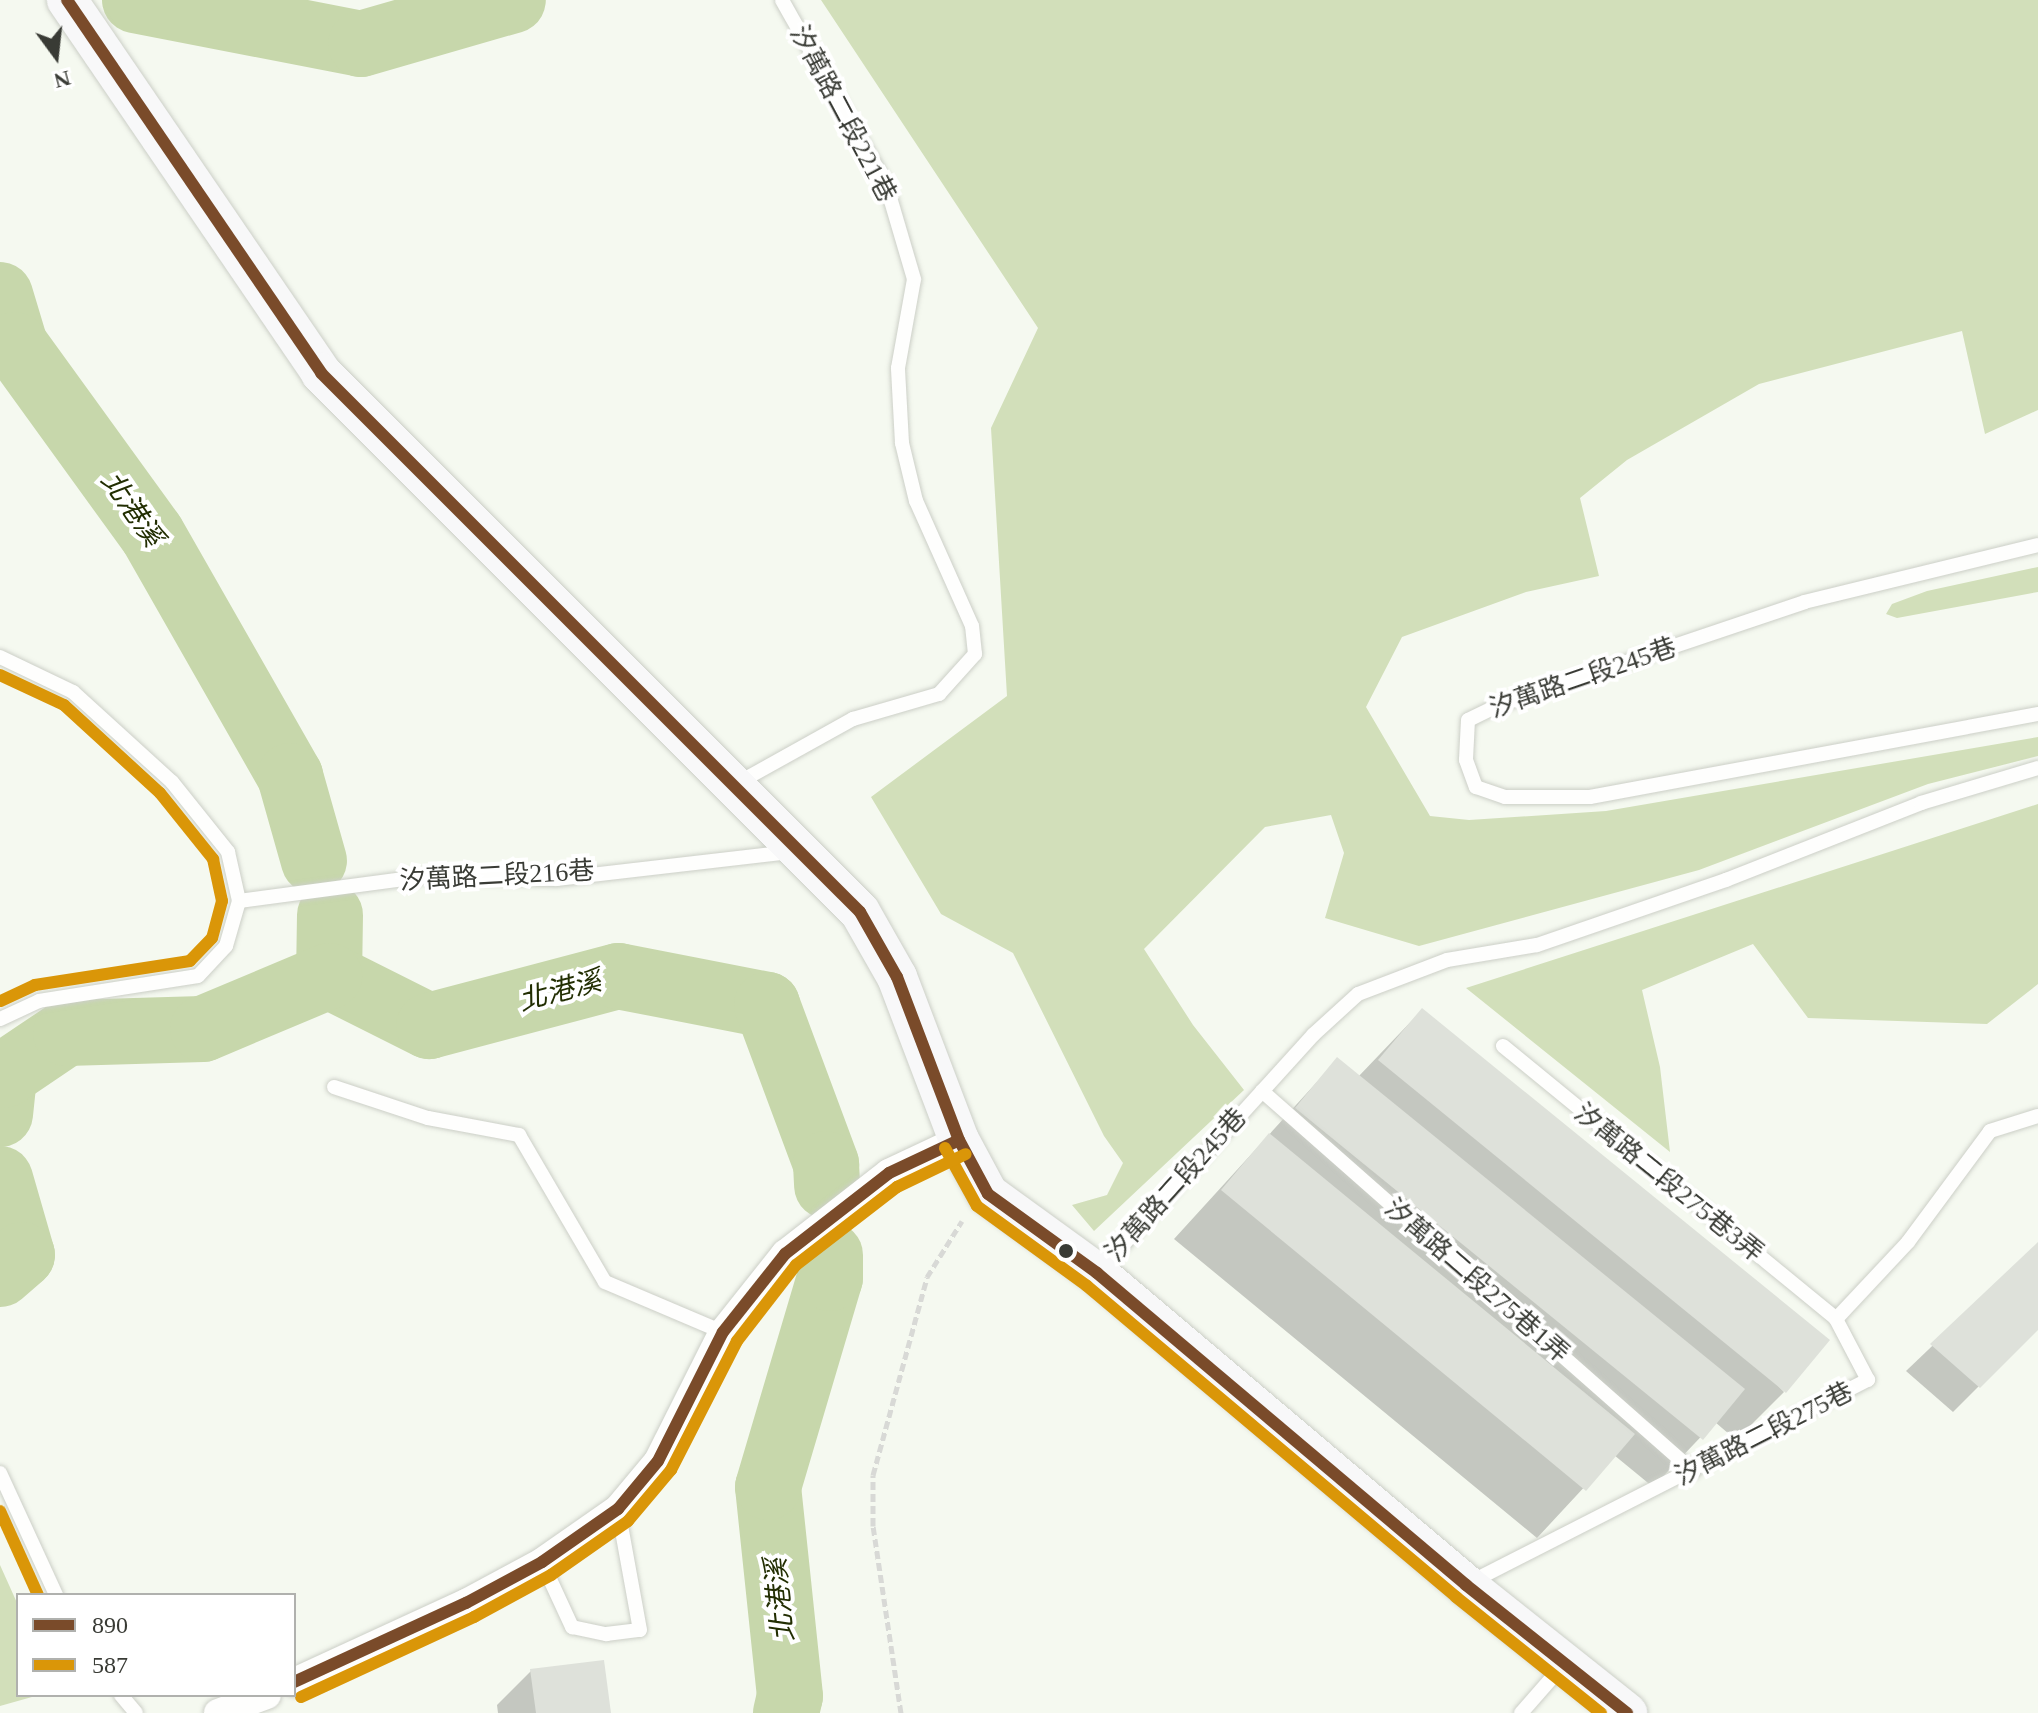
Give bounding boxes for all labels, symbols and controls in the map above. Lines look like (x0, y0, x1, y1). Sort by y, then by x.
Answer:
north arrow (16, 16, 96, 96)
street label: 汐萬路二段221巷 (783, 21, 903, 207)
text: N (51, 66, 73, 94)
water label: 北港溪 (94, 465, 170, 553)
street label: 汐萬路二段245巷 (1486, 632, 1680, 724)
street label: 汐萬路二段216巷 (399, 855, 595, 897)
water label: 北港溪 (515, 964, 605, 1018)
street label: 汐萬路二段275巷3弄 (1568, 1097, 1770, 1269)
street label: 汐萬路二段245巷 (1099, 1102, 1253, 1268)
street label: 汐萬路二段275巷1弄 (1378, 1192, 1576, 1370)
unlabelled marker (1058, 1243, 1074, 1259)
street label: 汐萬路二段275巷 (1670, 1376, 1858, 1492)
water label: 北港溪 (759, 1556, 801, 1644)
legend (16, 1593, 296, 1697)
text: 890 (92, 1612, 128, 1638)
text: 587 (92, 1652, 128, 1678)

